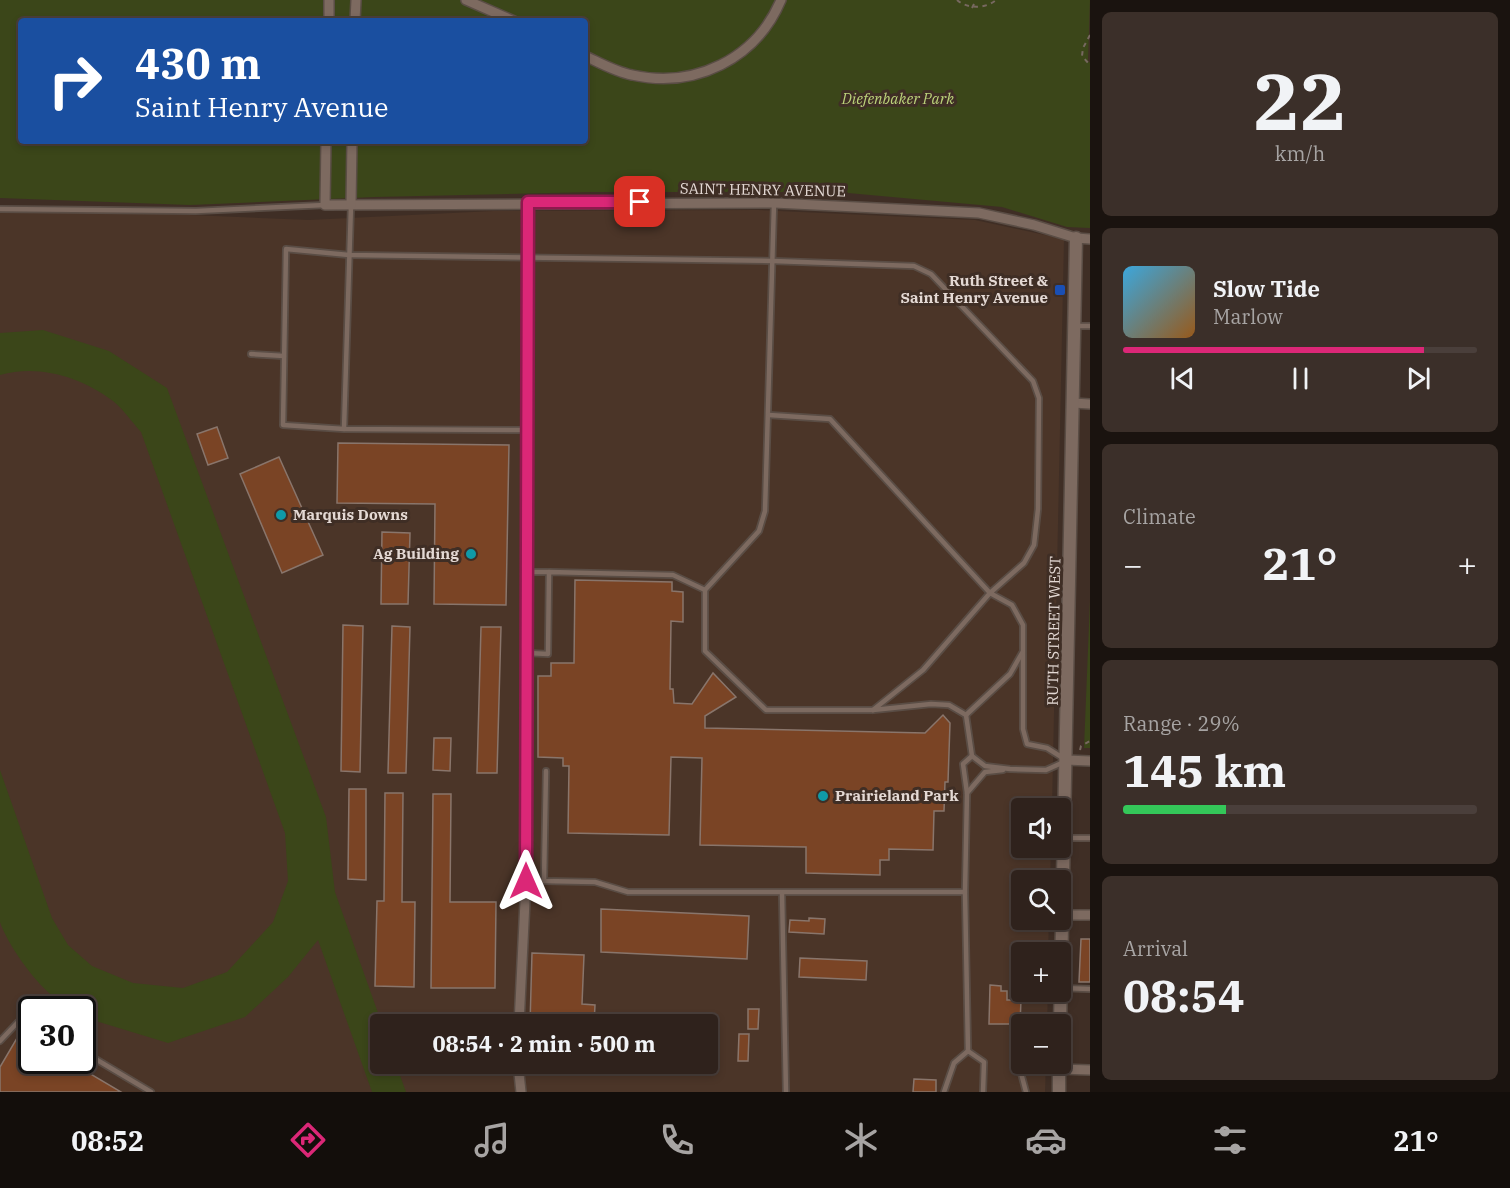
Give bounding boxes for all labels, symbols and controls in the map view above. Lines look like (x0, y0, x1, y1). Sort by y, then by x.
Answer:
text: 430 m (135, 36, 261, 91)
icon: right (36, 42, 114, 120)
text: 22 (1253, 50, 1347, 151)
text: Saint Henry Avenue (135, 89, 389, 124)
park label: Diefenbaker Park (841, 89, 954, 108)
text: km/h (1275, 140, 1325, 167)
pin (614, 176, 665, 227)
street label: SAINT HENRY AVENUE (680, 179, 846, 200)
icon: arrive (623, 185, 656, 218)
place label: Ruth Street & Saint Henry Avenue (901, 271, 1048, 307)
text: Slow Tide (1213, 274, 1320, 303)
marker: Ruth Street & Saint Henry Avenue (1053, 283, 1067, 297)
text: Marlow (1213, 303, 1283, 330)
icon: previous (1166, 362, 1199, 395)
icon: pause (1284, 362, 1317, 395)
icon: next (1402, 362, 1435, 395)
text: Climate (1123, 503, 1196, 530)
place label: Marquis Downs (293, 505, 408, 524)
marker: Marquis Downs (274, 508, 288, 522)
text: 21° (1262, 534, 1338, 592)
text: − (1123, 543, 1143, 586)
text: + (1457, 543, 1477, 586)
place label: Ag Building (373, 544, 459, 563)
marker: Ag Building (464, 547, 478, 561)
street label: RUTH STREET WEST (1043, 556, 1064, 706)
text: Range · 29% (1123, 710, 1240, 737)
text: 145 km (1123, 741, 1286, 799)
place label: Prairieland Park (835, 786, 959, 805)
marker: Prairieland Park (816, 789, 830, 803)
map controls (1011, 798, 1071, 1074)
button: sound (1011, 798, 1071, 858)
position arrow (494, 849, 558, 913)
button: search (1011, 870, 1071, 930)
text: Arrival (1123, 935, 1188, 962)
button: + (1011, 942, 1071, 1002)
text: 08:54 (1123, 966, 1245, 1024)
speed limit sign: 30 (18, 996, 96, 1074)
button: − (1011, 1014, 1071, 1074)
text: 08:54 · 2 min · 500 m (432, 1029, 656, 1058)
icon: directions (287, 1119, 329, 1161)
icon: music (471, 1119, 513, 1161)
icon: phone (656, 1119, 698, 1161)
icon: climate (840, 1119, 882, 1161)
icon: car (1025, 1119, 1067, 1161)
icon: filters (1209, 1119, 1251, 1161)
text: 08:52 (71, 1123, 144, 1158)
text: 21° (1394, 1123, 1439, 1158)

